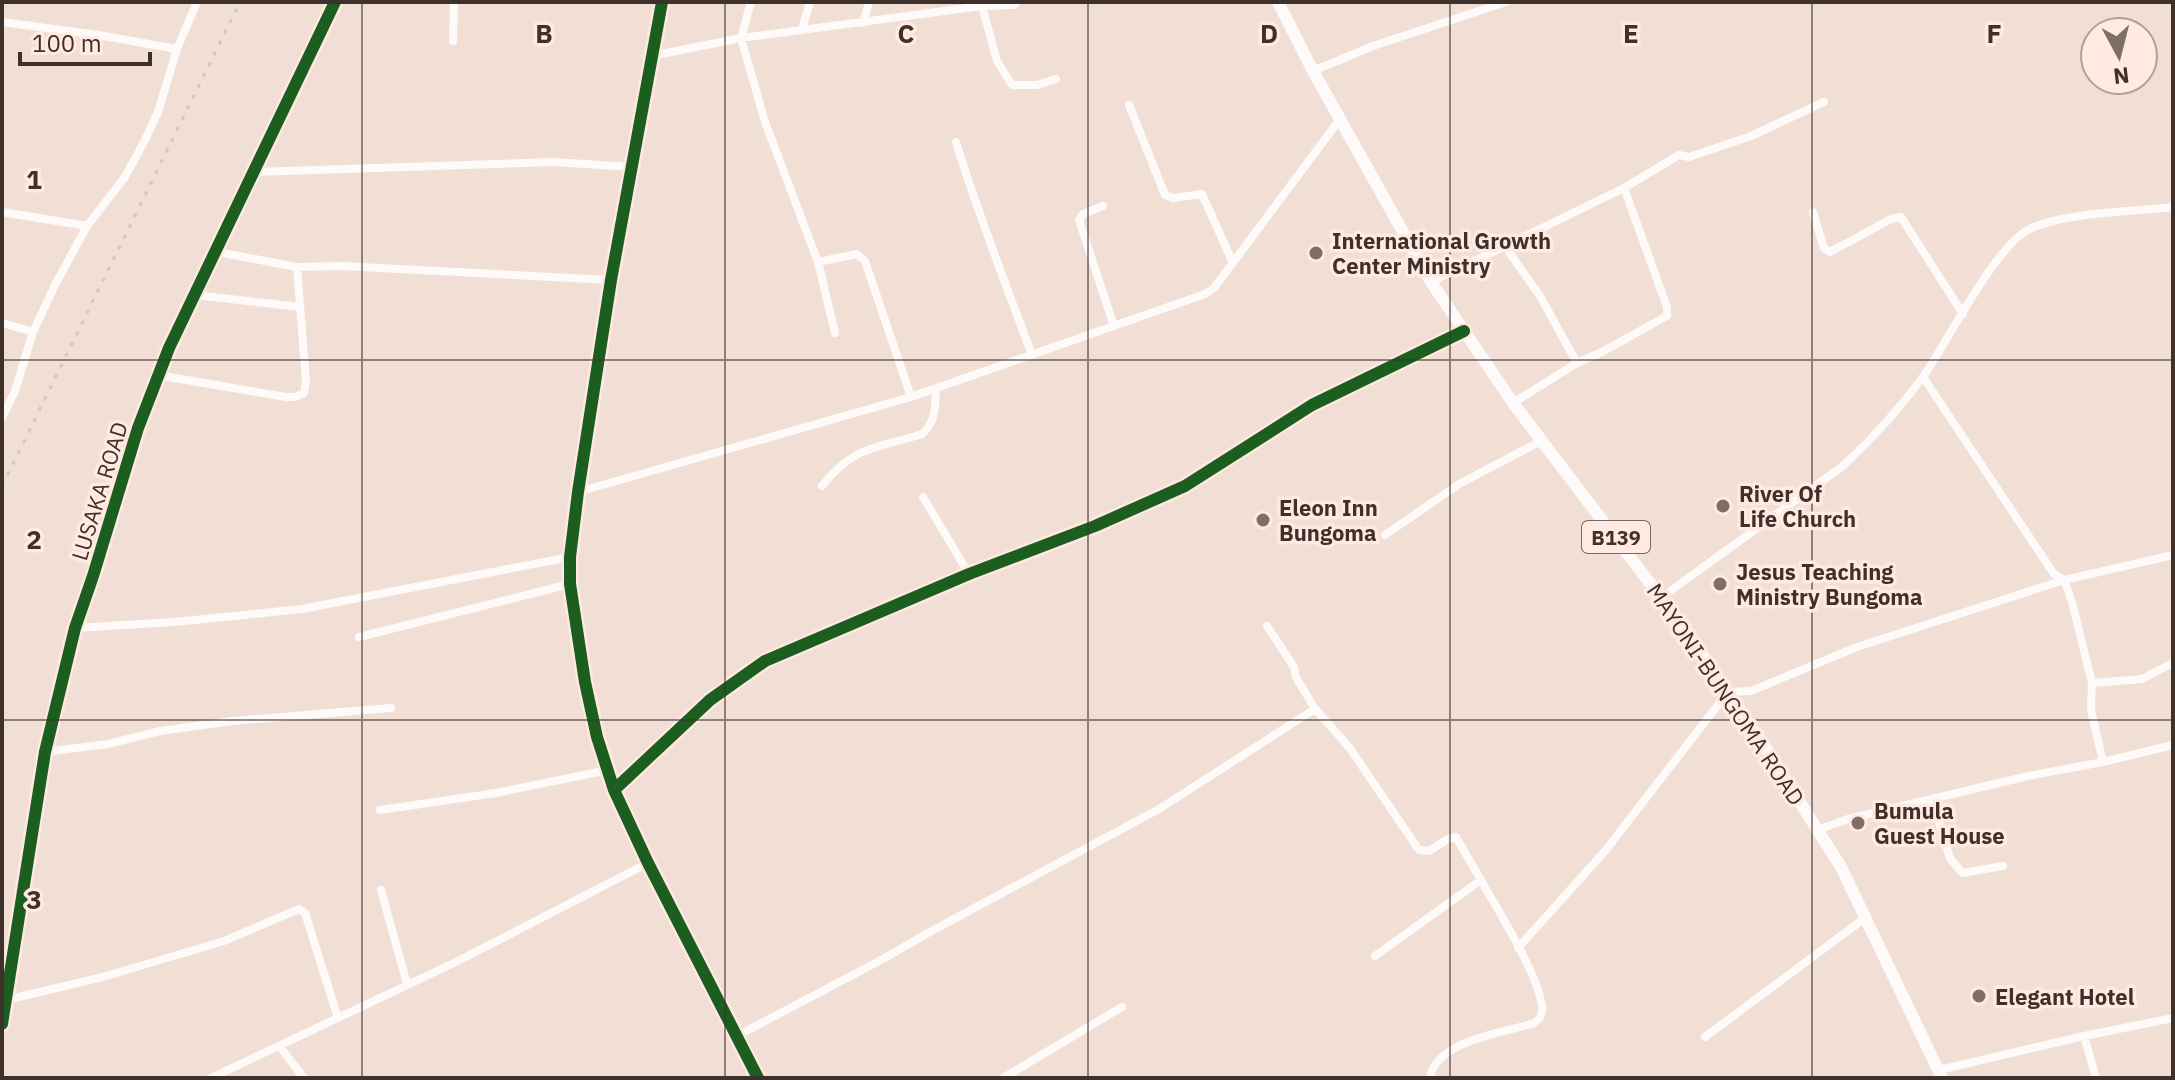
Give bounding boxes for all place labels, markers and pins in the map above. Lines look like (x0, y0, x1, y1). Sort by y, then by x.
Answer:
place label: International Growth Center Ministry (1332, 226, 1551, 280)
marker: International Growth Center Ministry (1307, 244, 1325, 262)
place label: River Of Life Church (1739, 479, 1856, 533)
place label: Eleon Inn Bungoma (1279, 493, 1378, 547)
marker: River Of Life Church (1714, 497, 1732, 515)
marker: Eleon Inn Bungoma (1254, 511, 1272, 529)
place label: Jesus Teaching Ministry Bungoma (1736, 557, 1923, 611)
marker: Jesus Teaching Ministry Bungoma (1711, 575, 1729, 593)
place label: Bumula Guest House (1874, 796, 2005, 850)
marker: Bumula Guest House (1849, 814, 1867, 832)
place label: Elegant Hotel (1995, 982, 2135, 1011)
marker: Elegant Hotel (1970, 987, 1988, 1005)

